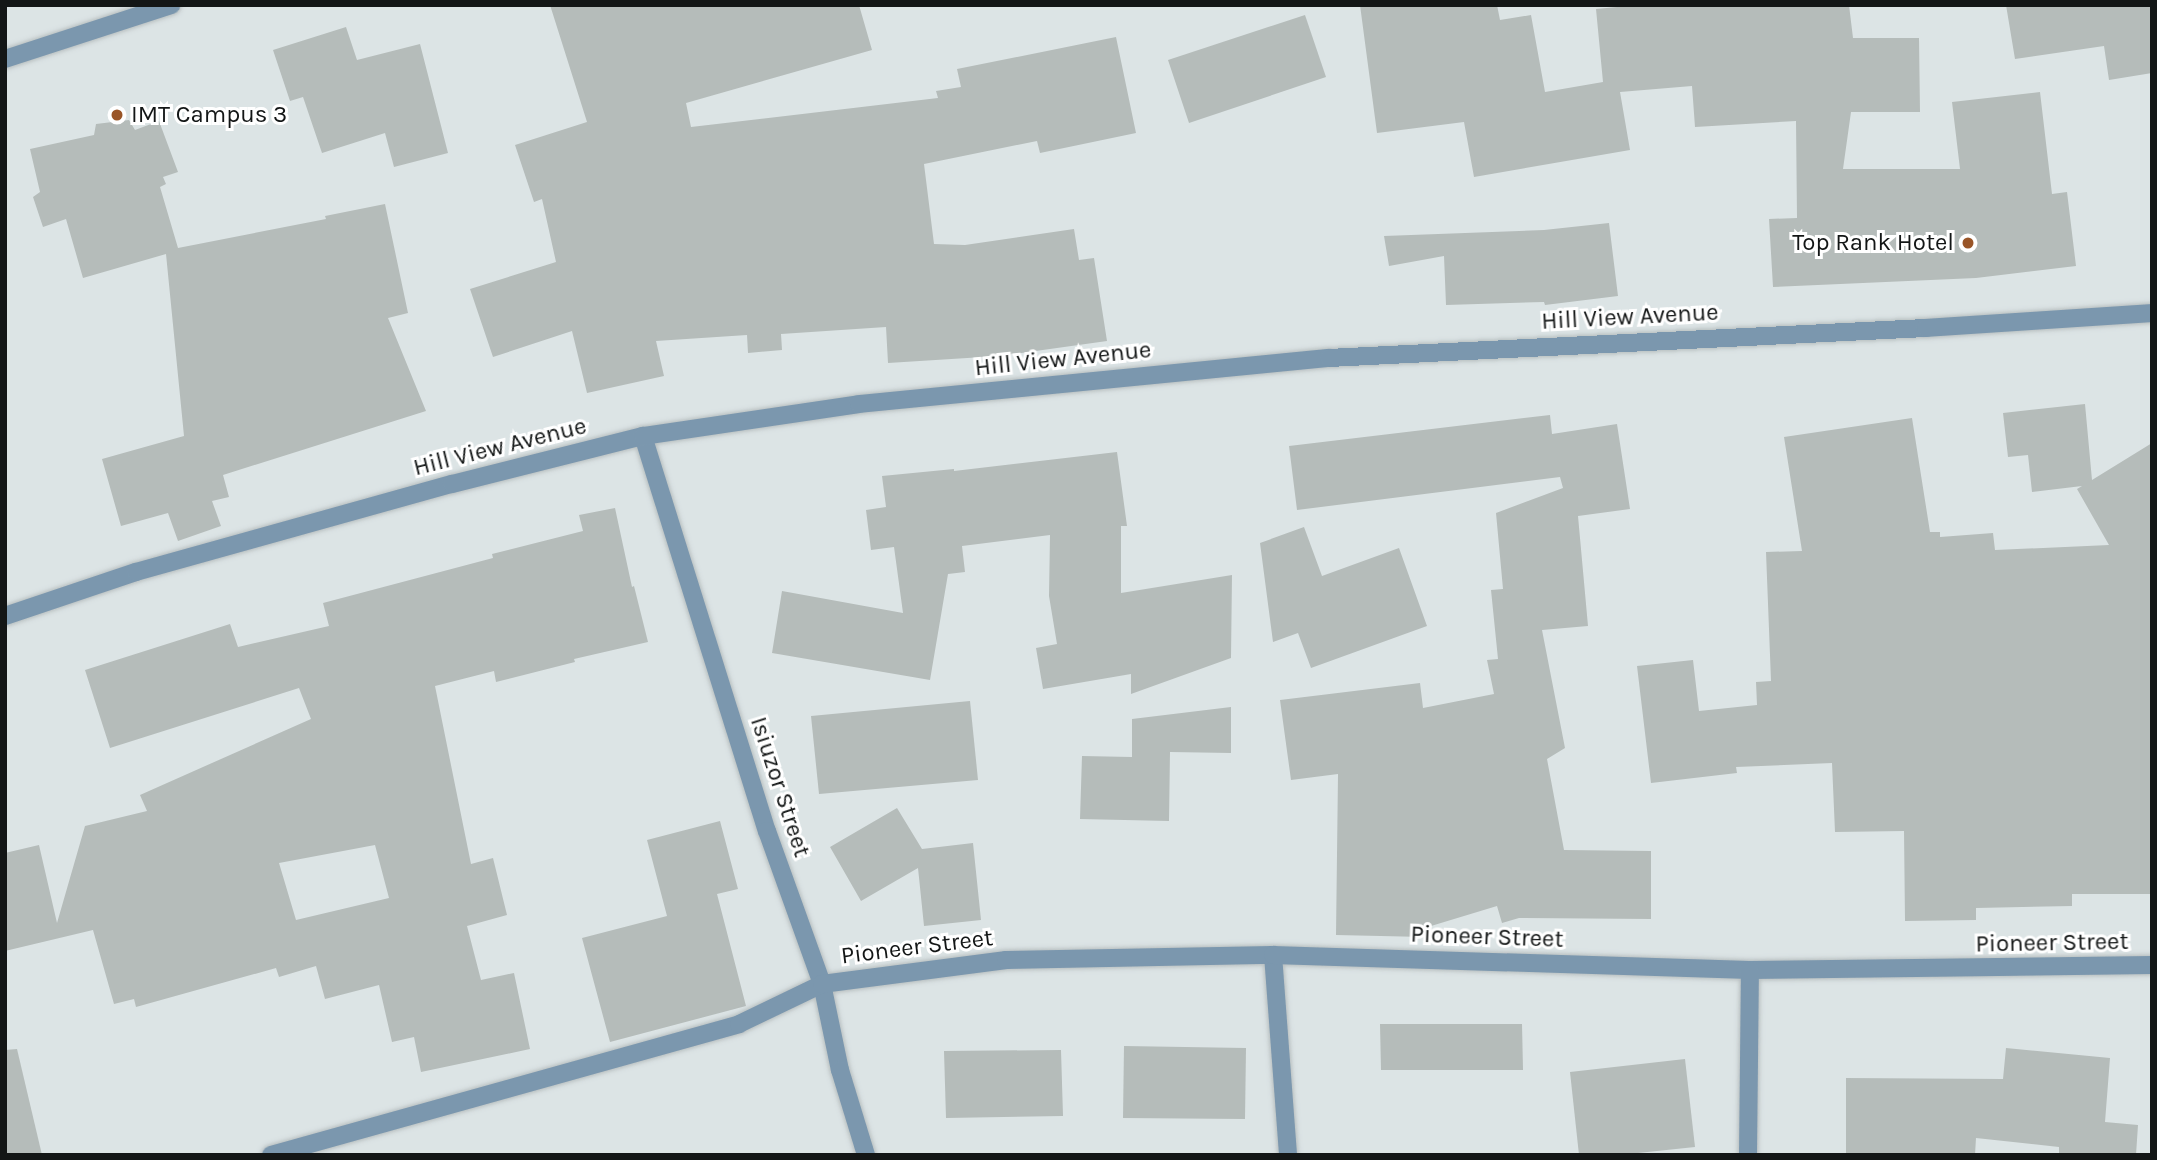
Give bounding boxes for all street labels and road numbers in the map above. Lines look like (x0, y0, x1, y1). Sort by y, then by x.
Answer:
street label: Hill View Avenue (1541, 298, 1719, 336)
street label: Hill View Avenue (973, 335, 1153, 383)
street label: Hill View Avenue (410, 412, 590, 482)
street label: Isiuzor Street (744, 713, 816, 861)
street label: Pioneer Street (1410, 920, 1564, 954)
street label: Pioneer Street (839, 923, 995, 971)
street label: Pioneer Street (1975, 927, 2129, 959)

